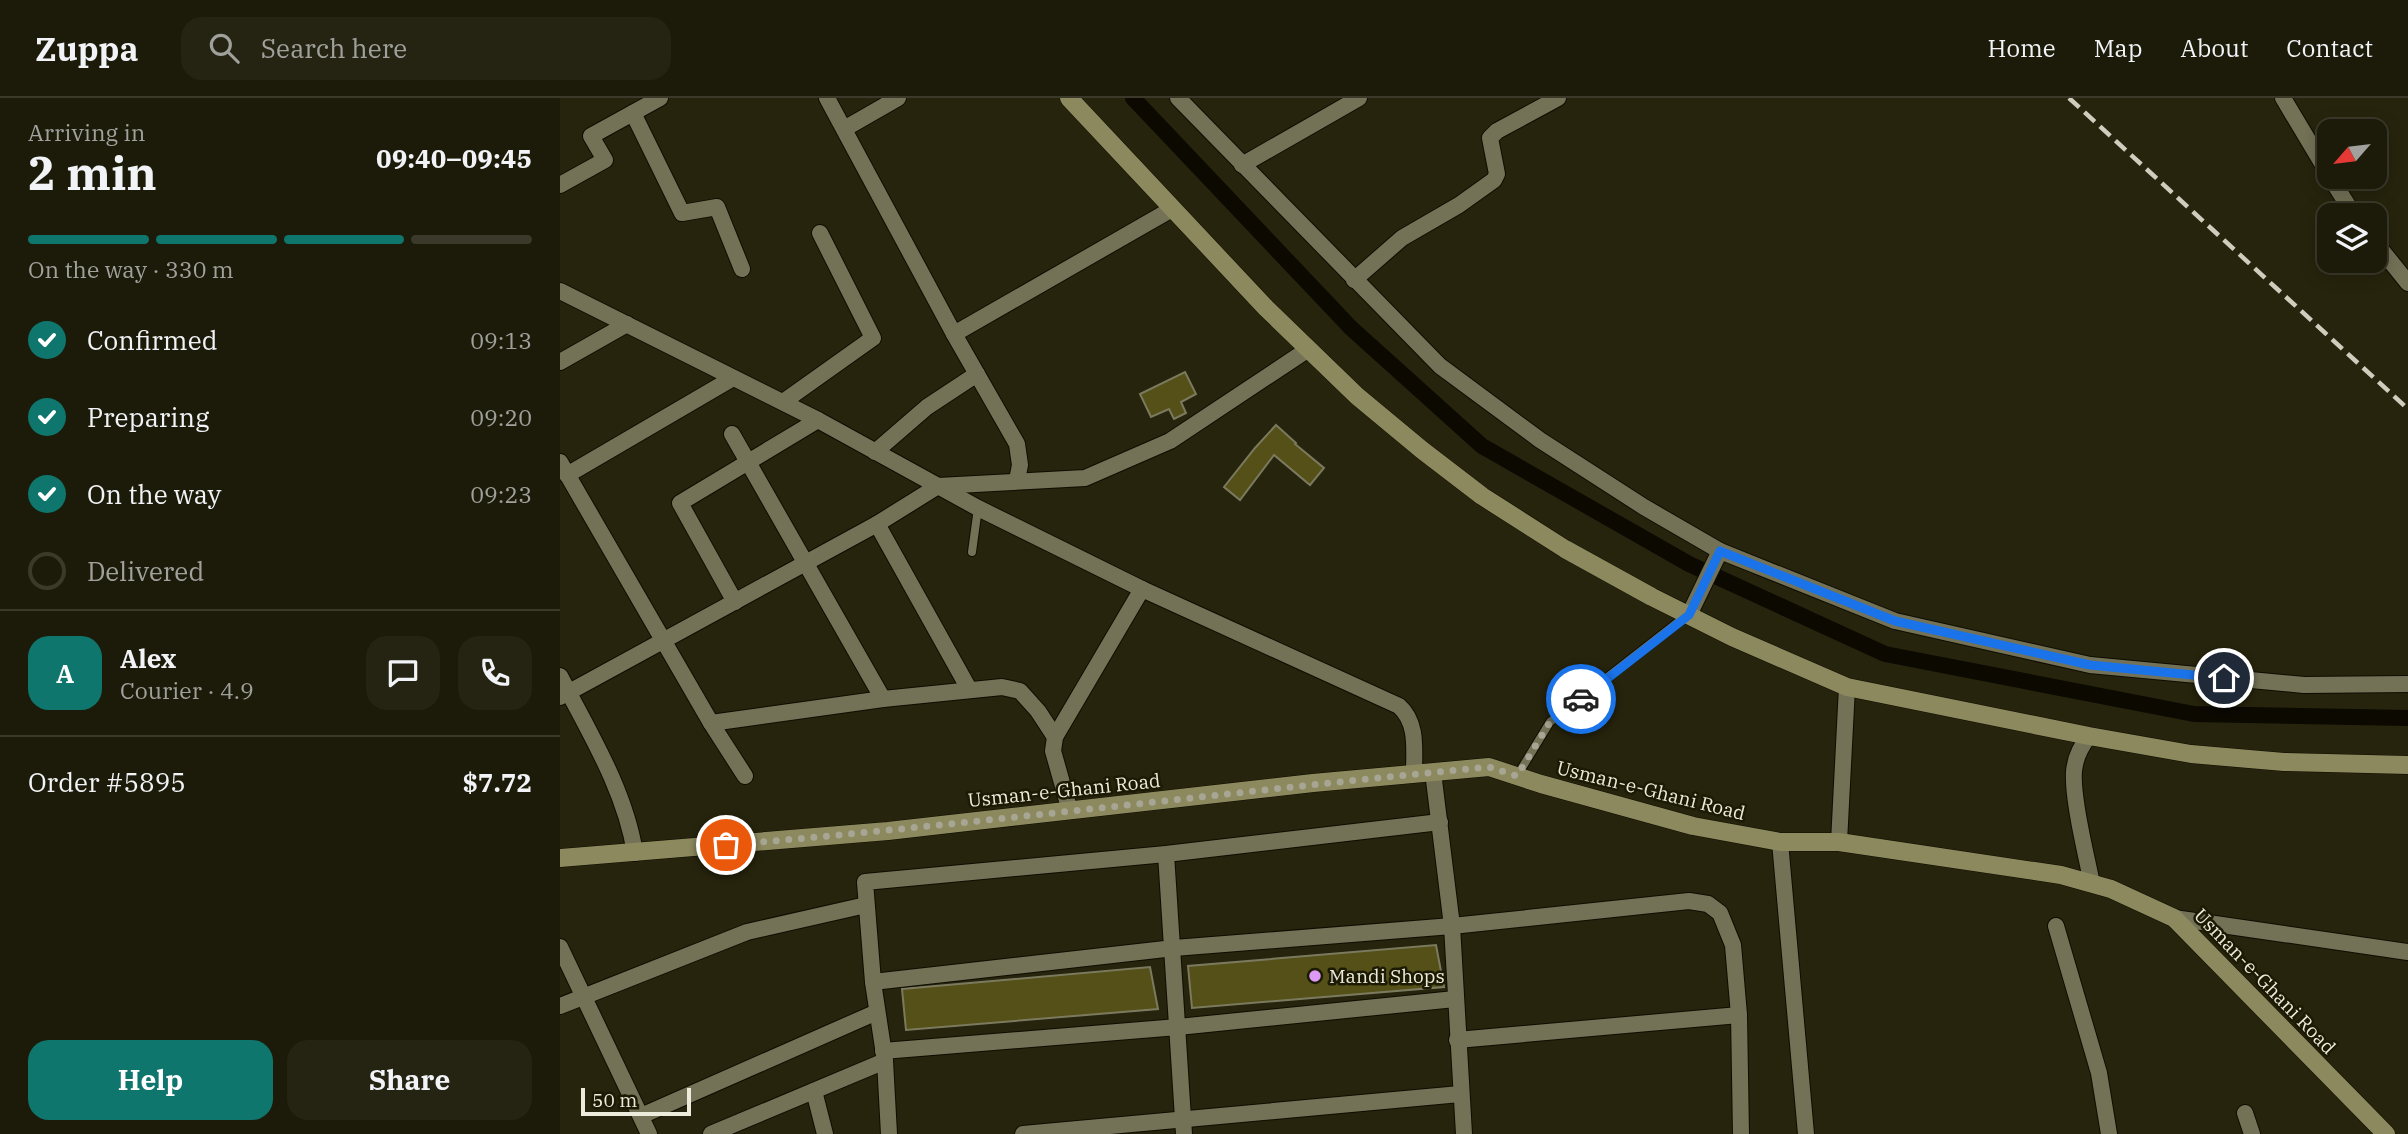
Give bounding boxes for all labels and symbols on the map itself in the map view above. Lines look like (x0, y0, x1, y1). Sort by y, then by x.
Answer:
north arrow (2317, 119, 2387, 189)
pin (2194, 648, 2254, 708)
courier (1546, 664, 1616, 734)
street label: Usman-e-Ghani Road (1554, 755, 1748, 825)
street label: Usman-e-Ghani Road (967, 768, 1161, 812)
pin (696, 815, 756, 875)
street label: Usman-e-Ghani Road (2189, 903, 2341, 1059)
place label: Mandi Shops (1329, 964, 1445, 988)
marker: Mandi Shops (1307, 968, 1323, 984)
scale bar (581, 1085, 691, 1117)

